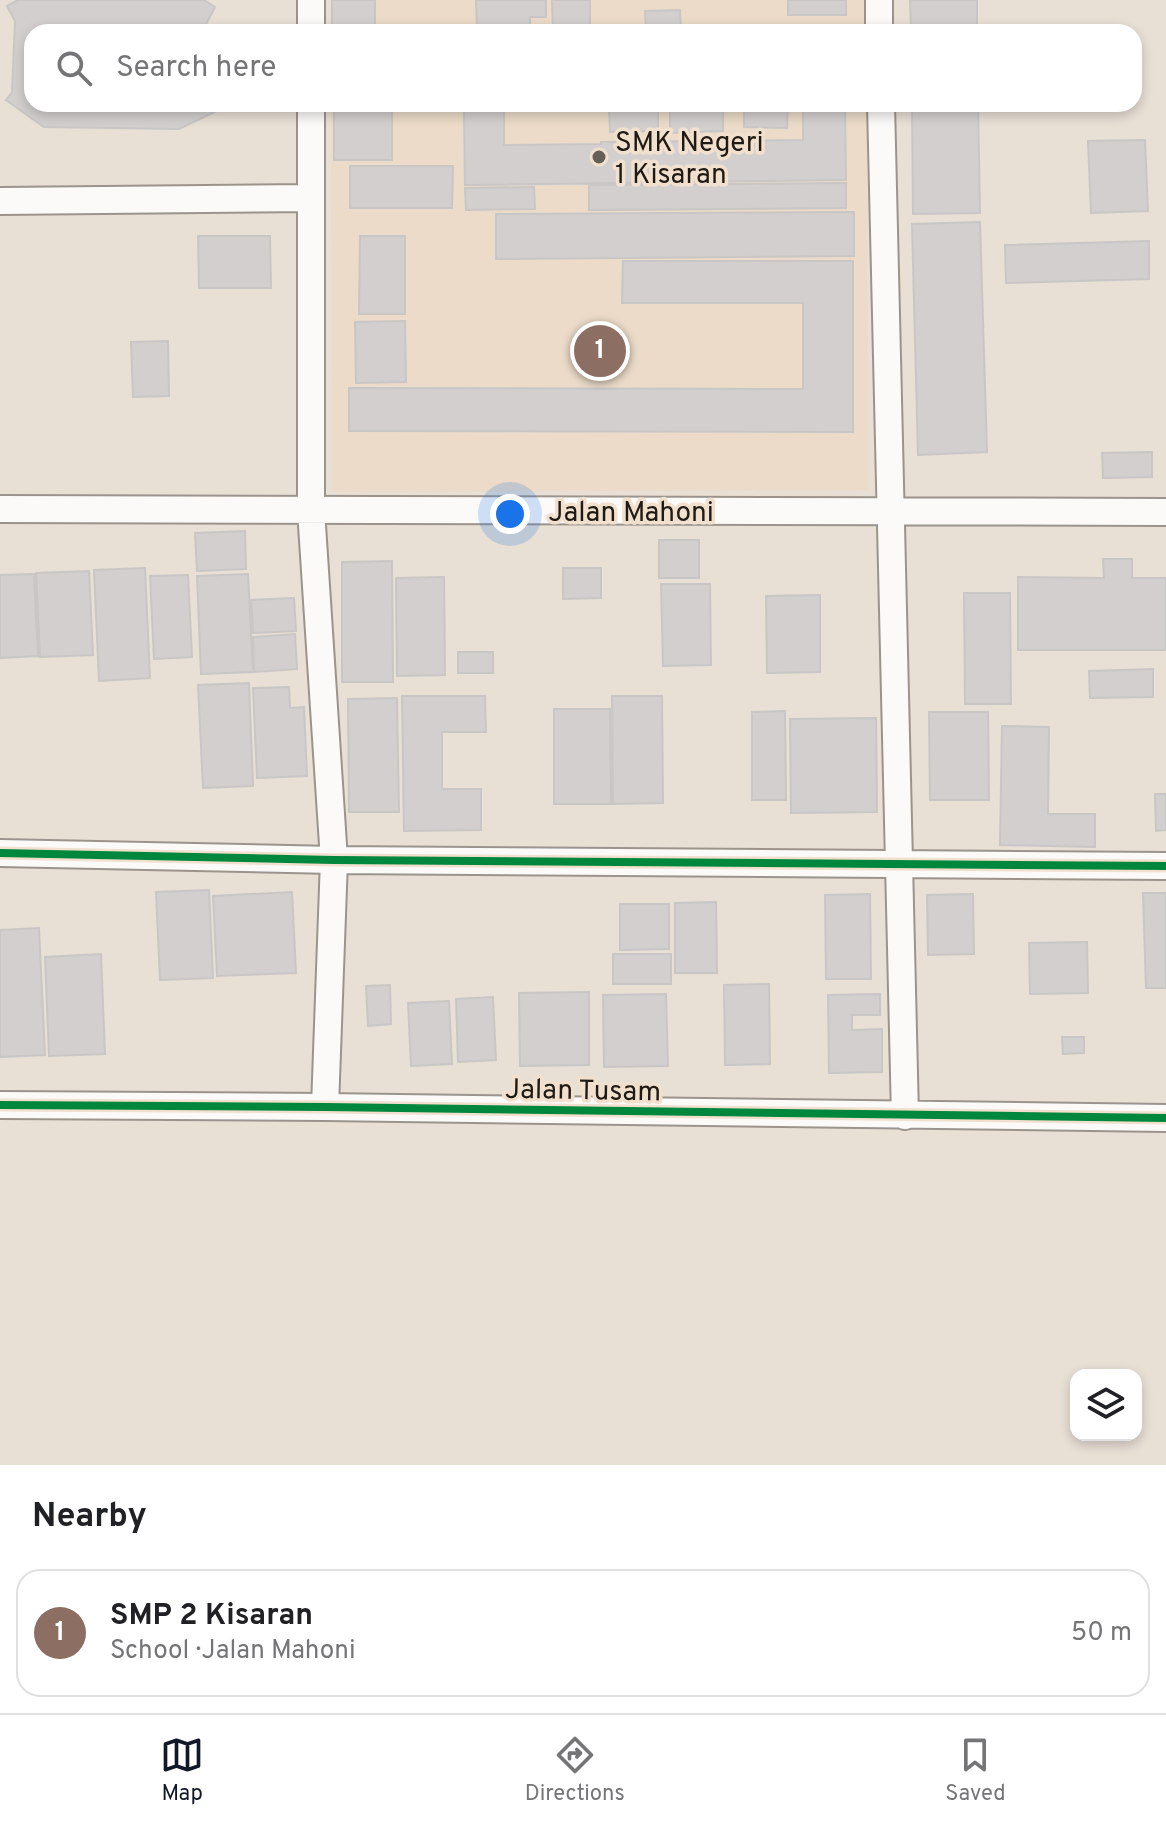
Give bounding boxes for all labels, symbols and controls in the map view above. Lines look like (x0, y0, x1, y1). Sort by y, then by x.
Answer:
search box (24, 24, 1142, 112)
icon: search (52, 46, 96, 90)
text: Search here (116, 50, 276, 87)
place label: SMK Negeri 1 Kisaran (615, 126, 764, 194)
marker: SMK Negeri 1 Kisaran (590, 148, 608, 166)
pin: 1 (574, 321, 626, 381)
your location (490, 494, 530, 534)
street label: Jalan Mahoni (548, 496, 714, 532)
street label: Jalan Tusam (504, 1073, 661, 1111)
map controls (1070, 1369, 1142, 1441)
button: layers (1070, 1369, 1142, 1441)
text: Nearby (32, 1496, 147, 1539)
text: SMP 2 Kisaran (110, 1598, 313, 1635)
text: 1 (55, 1617, 65, 1650)
text: 50 m (1071, 1617, 1132, 1650)
text: School · Jalan Mahoni (110, 1635, 356, 1668)
tab: Map (160, 1733, 204, 1808)
tab: Directions (525, 1733, 625, 1808)
tab: Saved (945, 1733, 1006, 1808)

